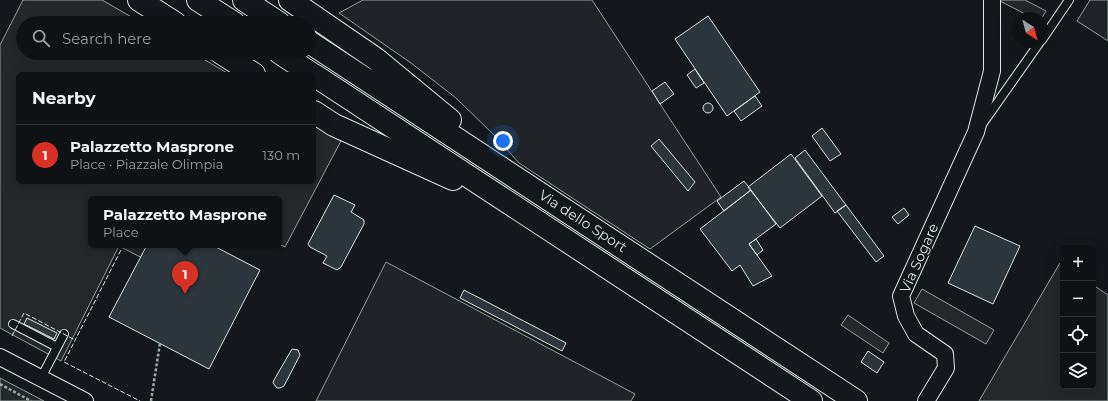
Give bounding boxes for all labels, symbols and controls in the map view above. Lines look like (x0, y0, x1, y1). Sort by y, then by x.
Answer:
north arrow (1012, 12, 1048, 48)
search box (16, 16, 316, 60)
icon: search (30, 27, 52, 49)
text: Search here (62, 29, 151, 48)
text: Nearby (32, 88, 96, 108)
your location (493, 131, 513, 151)
text: Palazzetto Masprone (70, 137, 234, 156)
text: 1 (42, 147, 48, 163)
text: 130 m (262, 147, 300, 163)
text: Place · Piazzale Olimpia (70, 156, 224, 172)
street label: Via dello Sport (536, 186, 631, 256)
popup (88, 196, 282, 248)
text: Palazzetto Masprone (103, 205, 267, 224)
street label: Via Sogare (896, 220, 942, 296)
text: Place (103, 224, 139, 240)
map controls (1060, 245, 1096, 389)
button: + (1060, 245, 1096, 281)
pin: 1 (172, 261, 198, 294)
button: − (1060, 281, 1096, 317)
button: locate (1060, 317, 1096, 353)
button: layers (1060, 353, 1096, 389)

